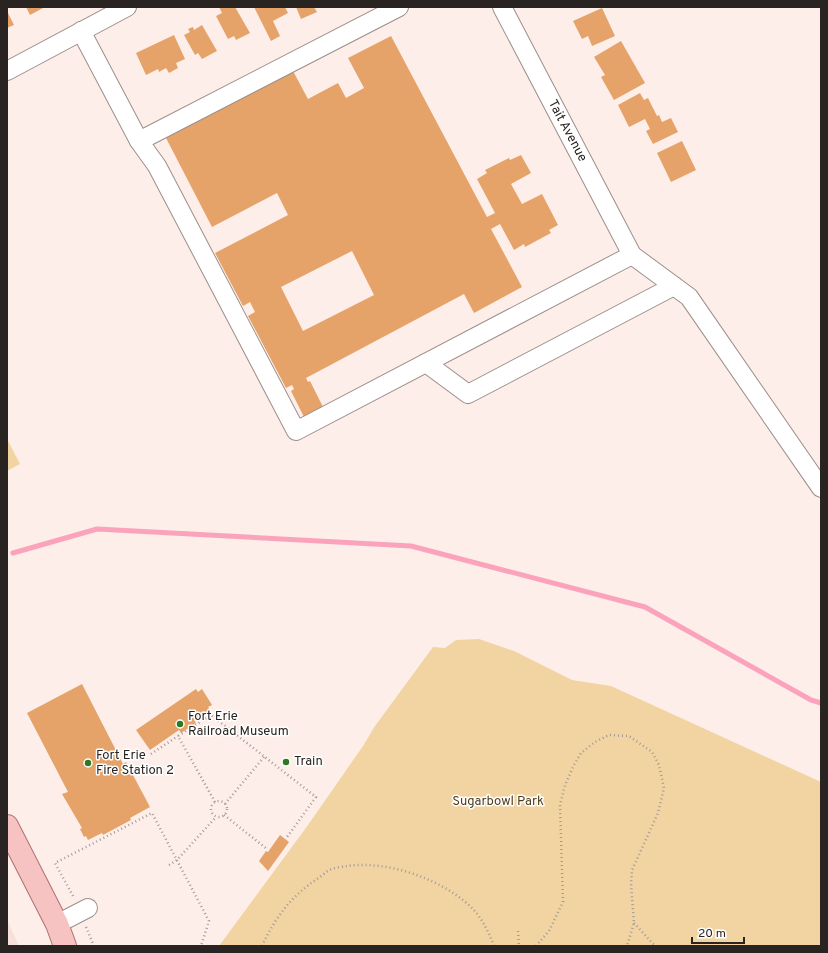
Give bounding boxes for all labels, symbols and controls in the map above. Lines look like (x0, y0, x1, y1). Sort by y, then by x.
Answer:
street label: Tait Avenue (544, 97, 590, 165)
place label: Fort Erie Railroad Museum (188, 709, 289, 740)
marker: Fort Erie Railroad Museum (175, 719, 185, 729)
place label: Fort Erie Fire Station 2 (96, 748, 174, 779)
place label: Train (294, 754, 323, 770)
marker: Train (281, 757, 291, 767)
marker: Fort Erie Fire Station 2 (83, 758, 93, 768)
park label: Sugarbowl Park (452, 794, 544, 810)
scale bar (692, 919, 744, 945)
text: 20 m (698, 926, 726, 942)

